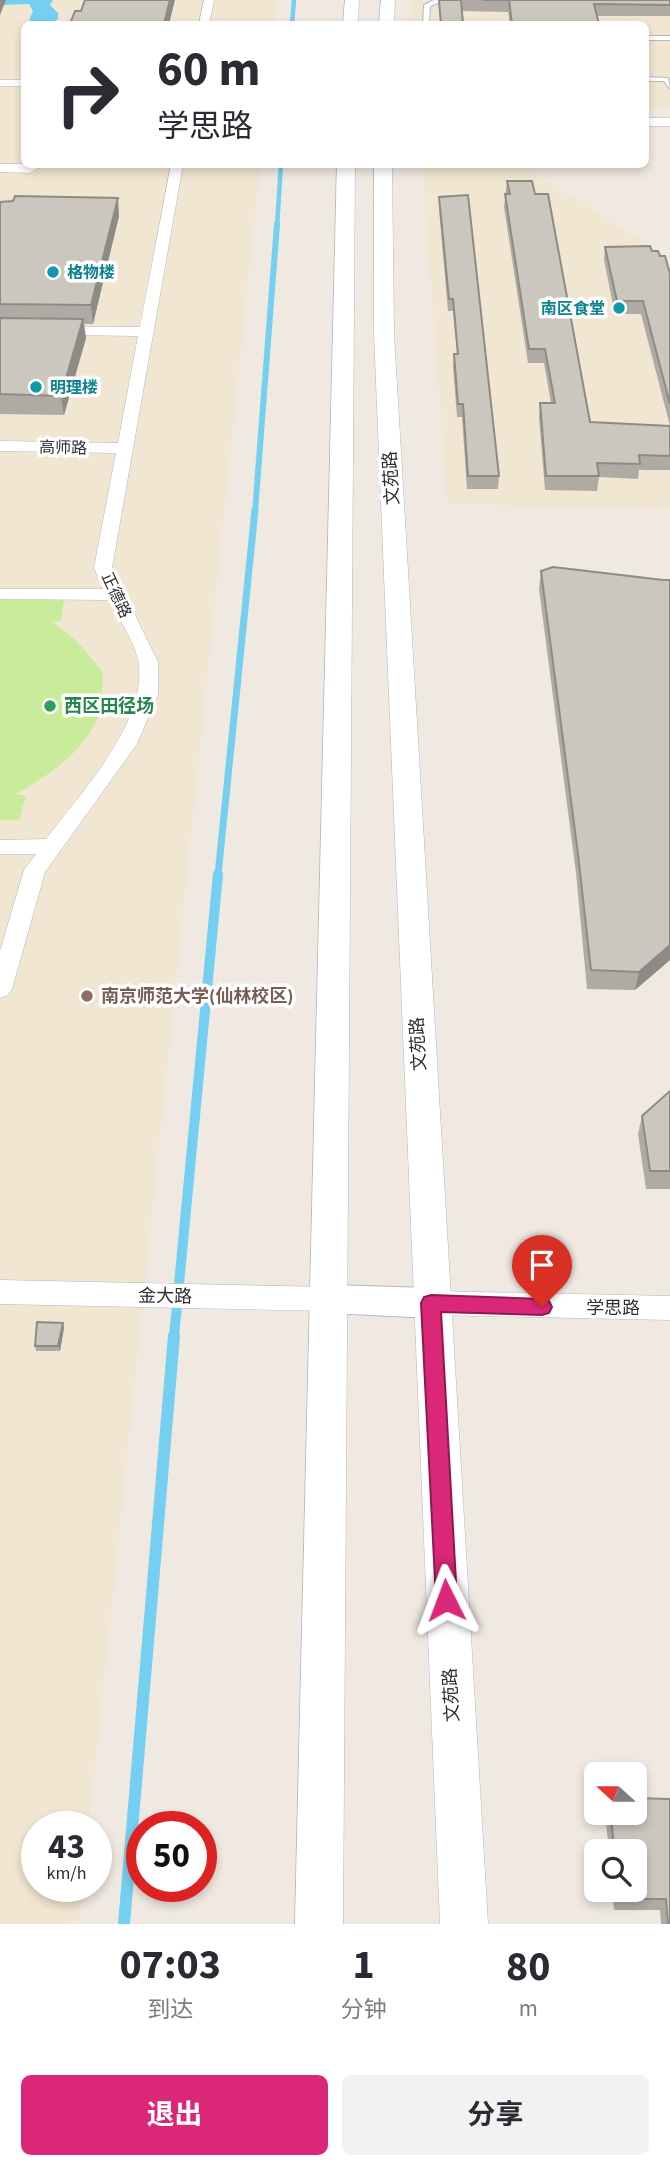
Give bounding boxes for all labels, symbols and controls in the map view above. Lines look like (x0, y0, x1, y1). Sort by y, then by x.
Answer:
text: 60 m (157, 35, 261, 105)
icon: right (42, 49, 133, 140)
text: 学思路 (157, 104, 253, 150)
place label: 格物楼 (67, 262, 115, 284)
marker: 格物楼 (45, 264, 61, 280)
place label: 南区食堂 (541, 298, 605, 320)
marker: 南区食堂 (611, 300, 627, 316)
place label: 明理楼 (50, 377, 98, 399)
marker: 明理楼 (28, 379, 44, 395)
street label: 高师路 (39, 437, 87, 459)
street label: 文苑路 (378, 450, 405, 506)
street label: 正德路 (96, 569, 136, 622)
place label: 西区田径场 (64, 694, 154, 719)
marker: 西区田径场 (42, 698, 58, 714)
place label: 南京师范大学(仙林校区) (101, 984, 293, 1009)
marker: 南京师范大学(仙林校区) (79, 988, 95, 1004)
street label: 文苑路 (405, 1016, 432, 1072)
pin (512, 1235, 572, 1307)
icon: arrive (523, 1246, 561, 1284)
street label: 金大路 (138, 1284, 192, 1309)
street label: 学思路 (586, 1296, 640, 1321)
position arrow (409, 1563, 483, 1637)
street label: 文苑路 (438, 1667, 465, 1723)
north arrow (584, 1762, 648, 1825)
map controls (584, 1762, 647, 1902)
speed limit sign: 50 (126, 1811, 217, 1902)
text: 43 (48, 1822, 85, 1872)
button: search (584, 1839, 647, 1902)
text: km/h (47, 1861, 86, 1886)
text: 07:03 (120, 1935, 221, 1995)
text: 1 (352, 1935, 375, 1995)
text: 80 (506, 1937, 550, 1997)
text: m (519, 1992, 538, 2025)
text: 到达 (147, 1993, 193, 2026)
text: 分钟 (340, 1993, 386, 2026)
button: 退出 (21, 2075, 328, 2155)
button: 分享 (342, 2075, 649, 2155)

